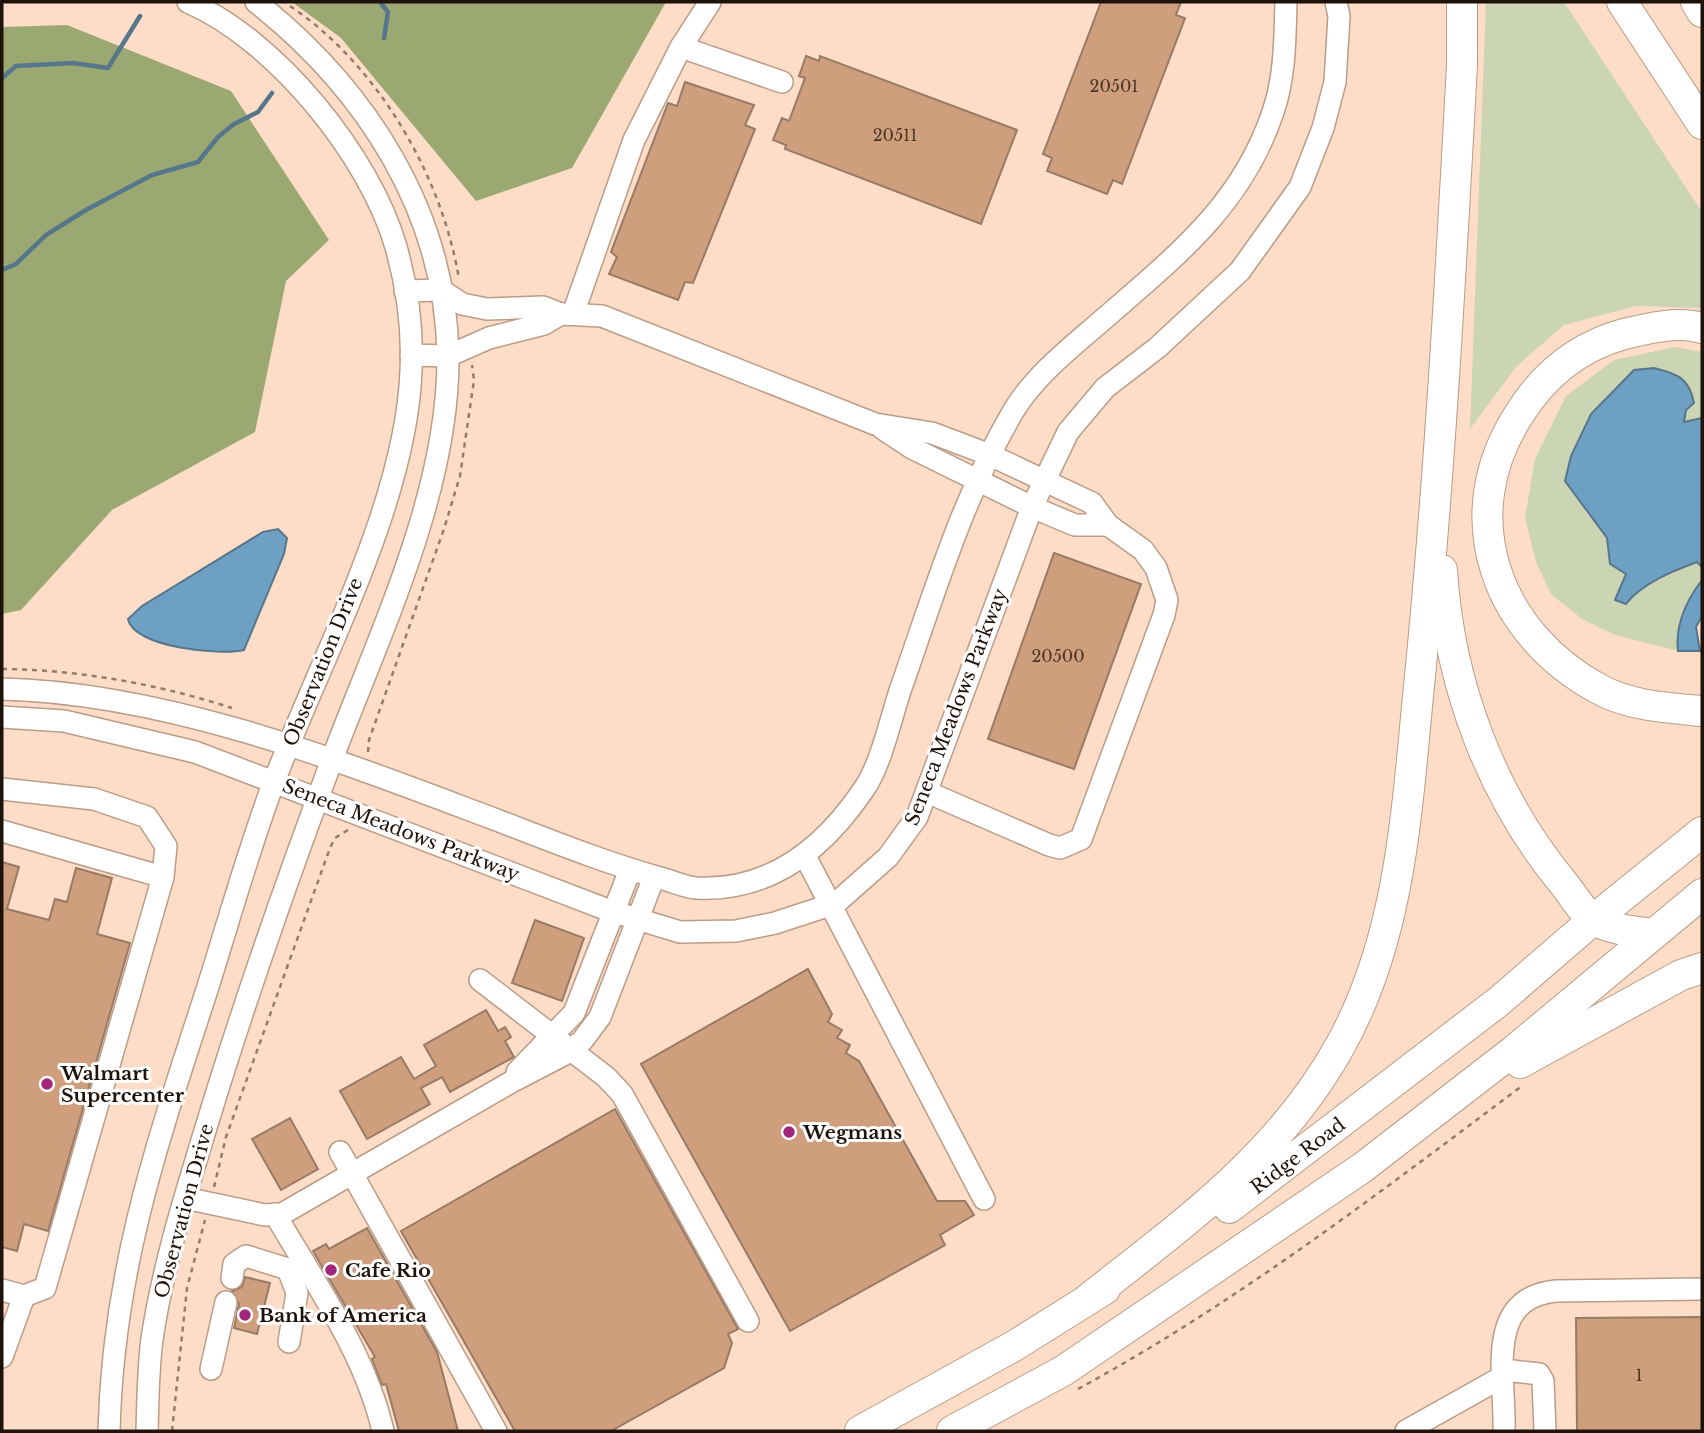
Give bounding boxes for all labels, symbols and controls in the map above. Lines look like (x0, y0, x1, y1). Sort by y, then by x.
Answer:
house number: 20501 (1090, 76, 1138, 96)
house number: 20511 (873, 125, 917, 145)
street label: Observation Drive (279, 574, 367, 750)
street label: Seneca Meadows Parkway (900, 585, 1012, 829)
house number: 20500 (1031, 646, 1085, 666)
street label: Seneca Meadows Parkway (279, 774, 523, 886)
place label: Walmart Supercenter (60, 1062, 185, 1107)
marker: Walmart Supercenter (39, 1076, 55, 1092)
street label: Ridge Road (1246, 1113, 1350, 1199)
street label: Observation Drive (150, 1121, 218, 1301)
place label: Wegmans (802, 1121, 902, 1144)
marker: Wegmans (781, 1124, 797, 1140)
place label: Cafe Rio (345, 1259, 431, 1282)
marker: Cafe Rio (323, 1262, 339, 1278)
place label: Bank of America (259, 1304, 427, 1327)
marker: Bank of America (237, 1307, 253, 1323)
house number: 1 (1635, 1365, 1643, 1385)

